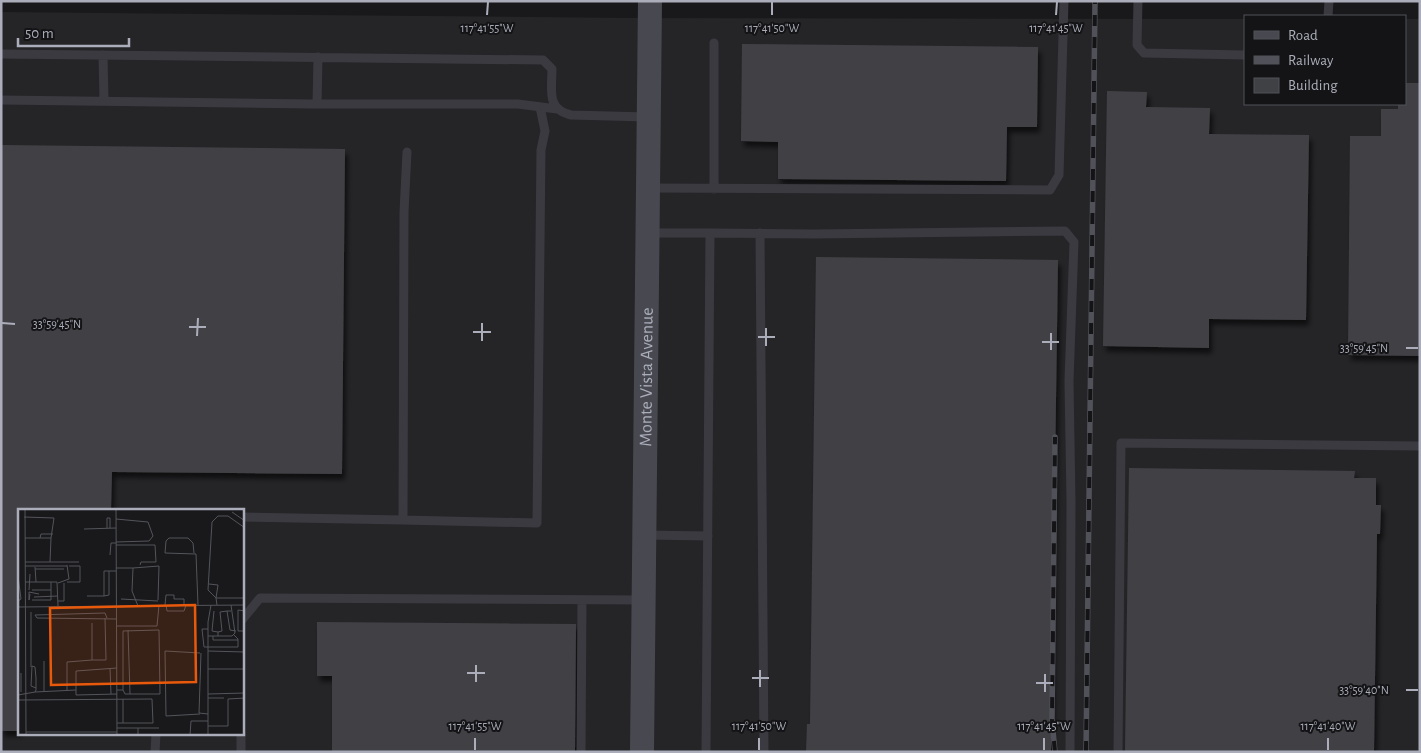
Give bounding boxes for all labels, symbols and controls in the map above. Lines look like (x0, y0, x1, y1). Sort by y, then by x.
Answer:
scale bar (18, 15, 129, 47)
legend (1244, 15, 1406, 105)
text: 117°41'55"W (461, 22, 514, 34)
text: 117°41'50"W (745, 22, 799, 34)
text: 117°41'45"W (1029, 22, 1083, 34)
text: 50 m (25, 26, 54, 41)
text: Road (1288, 28, 1318, 43)
text: Railway (1288, 53, 1334, 68)
text: Building (1288, 78, 1338, 93)
street label: Monte Vista Avenue (637, 307, 657, 447)
text: 33°59'45"N (33, 318, 81, 330)
text: 33°59'45"N (1340, 342, 1388, 354)
inset map (18, 509, 244, 736)
text: 33°59'40"N (1339, 684, 1389, 696)
text: 117°41'55"W (449, 720, 502, 732)
text: 117°41'50"W (732, 720, 786, 732)
text: 117°41'45"W (1017, 720, 1071, 732)
text: 117°41'40"W (1300, 720, 1356, 732)

